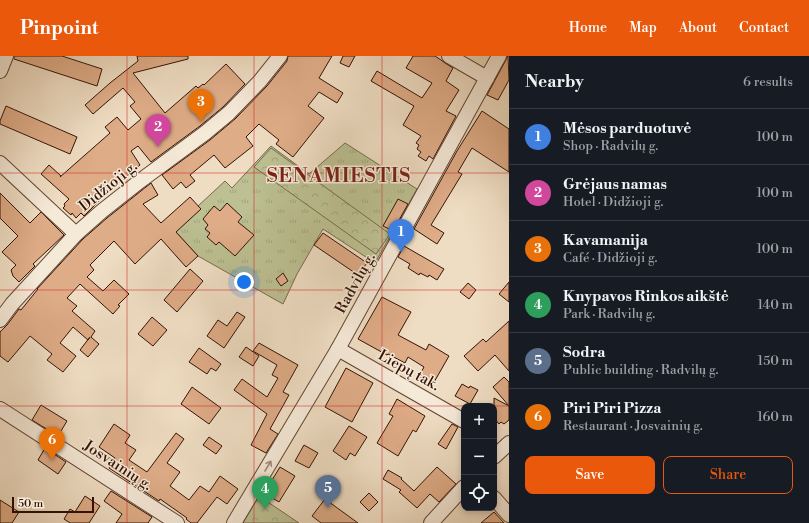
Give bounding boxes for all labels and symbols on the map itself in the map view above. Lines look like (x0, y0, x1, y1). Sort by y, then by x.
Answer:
pin: 3 (188, 89, 214, 122)
pin: 2 (145, 114, 171, 147)
street label: Didžioji g. (75, 157, 141, 216)
district label: SENAMIESTIS (267, 164, 411, 188)
pin: 1 (388, 219, 414, 252)
street label: Radvilų g. (331, 250, 380, 317)
your location (234, 272, 254, 292)
street label: Liepų tak. (375, 346, 443, 395)
pin: 6 (39, 427, 65, 460)
street label: Josvainių g. (79, 436, 156, 495)
one-way arrow (265, 460, 273, 472)
pin: 5 (315, 475, 341, 508)
pin: 4 (252, 476, 278, 509)
scale bar (12, 495, 94, 514)

